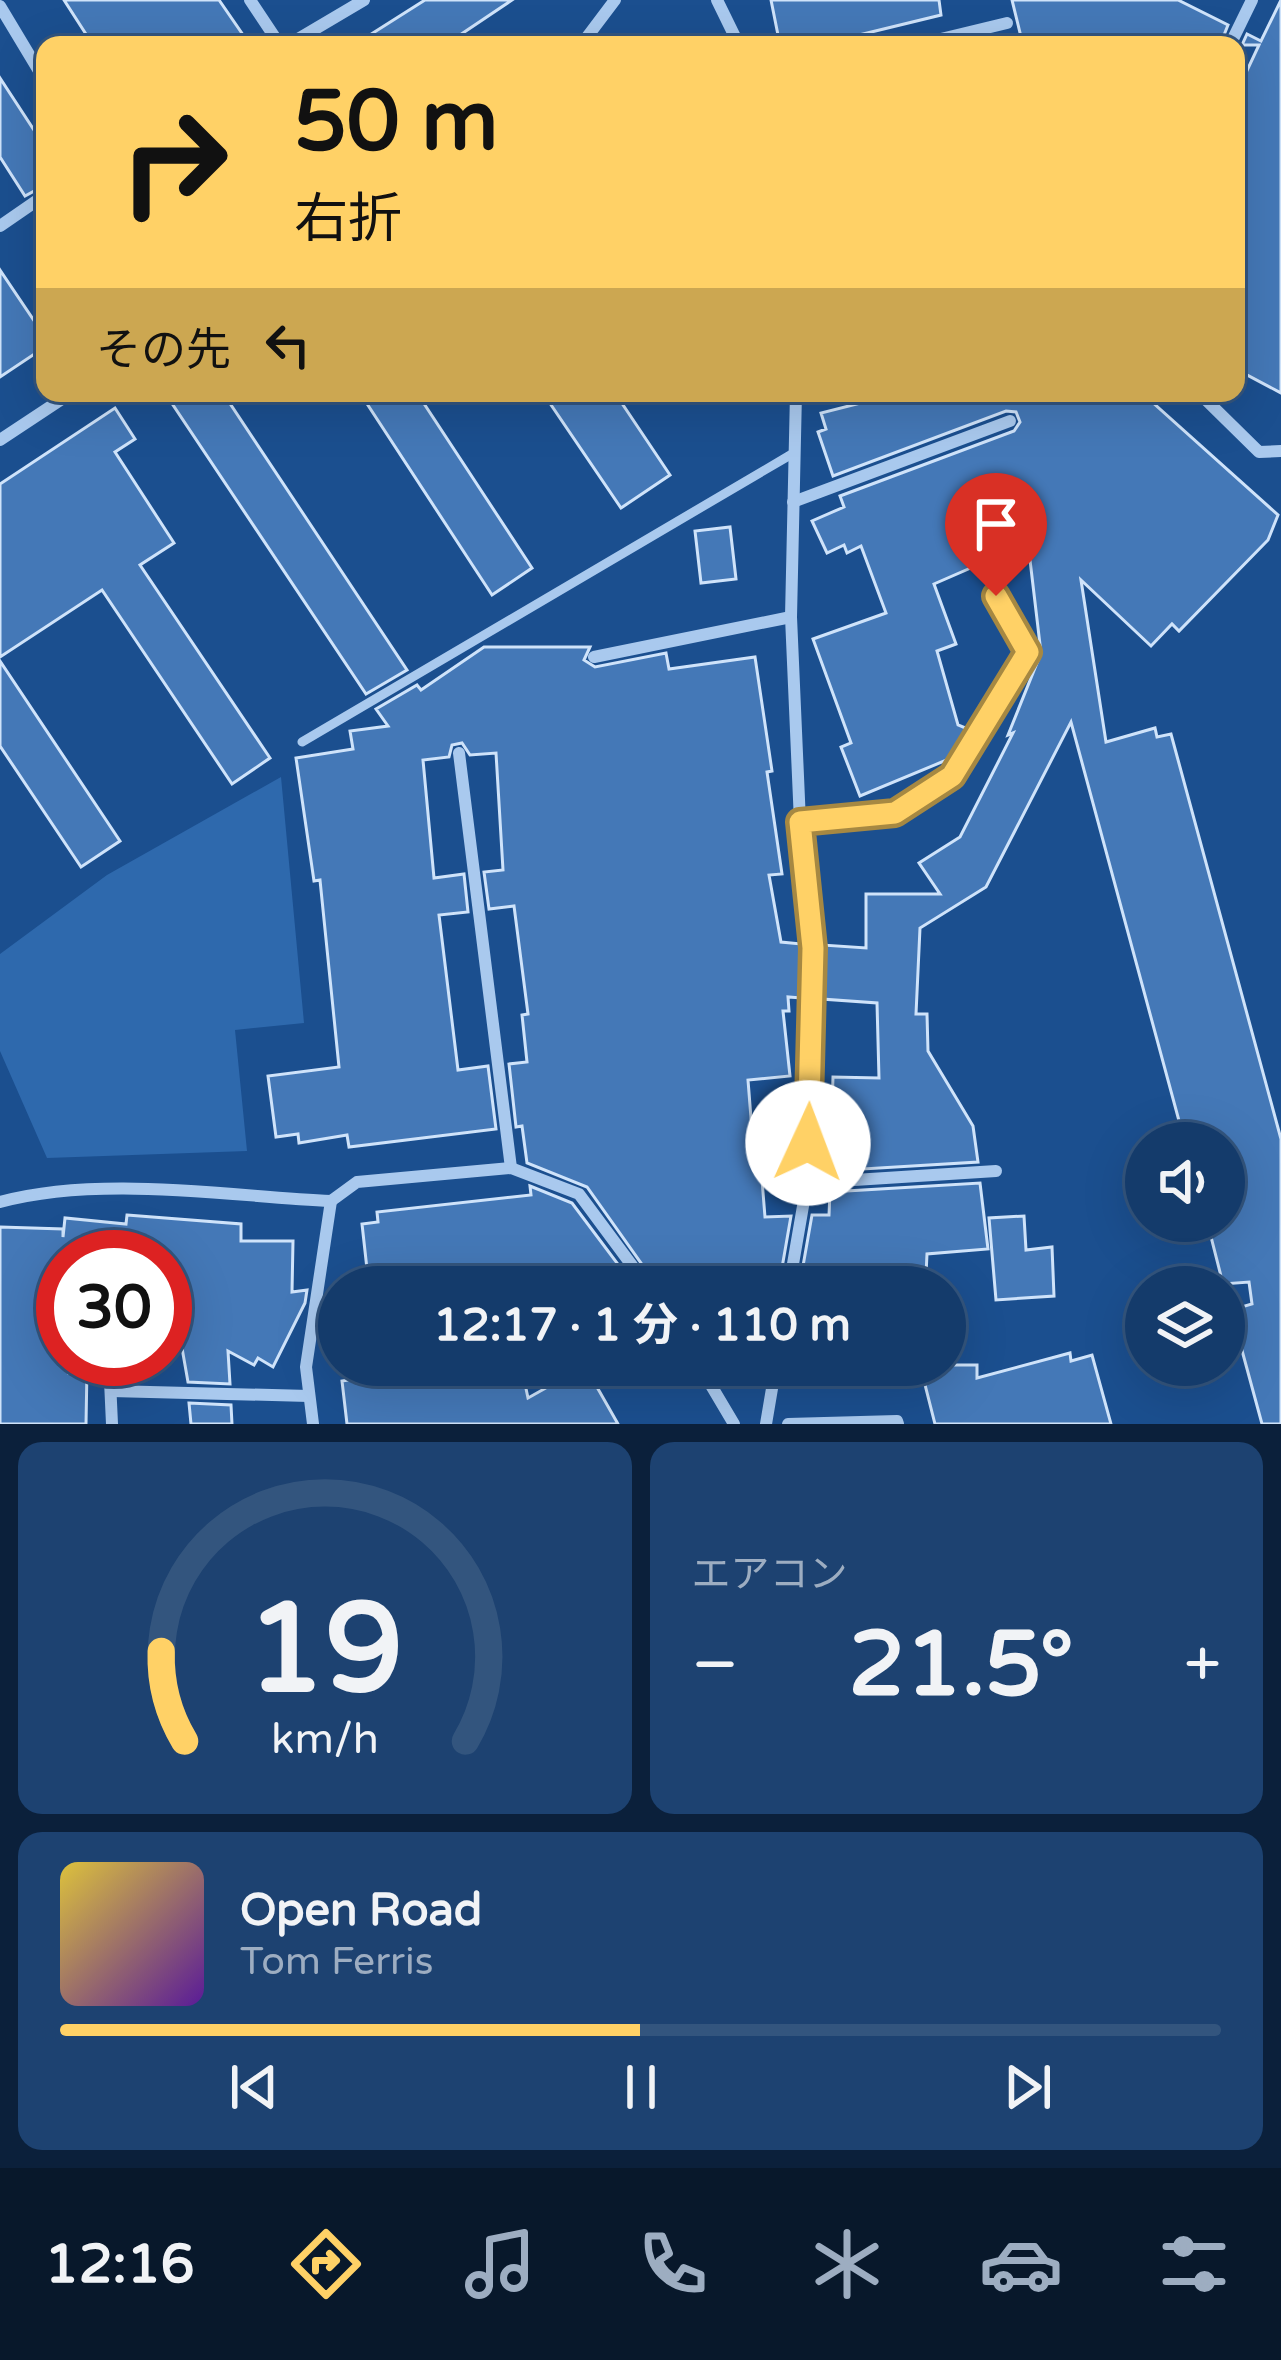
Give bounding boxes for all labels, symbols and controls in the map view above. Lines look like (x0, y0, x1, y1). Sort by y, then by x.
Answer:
text: 50 m (294, 72, 498, 173)
icon: right (96, 84, 252, 240)
text: 右折 (294, 187, 402, 252)
icon: left (255, 312, 321, 378)
text: その先 (96, 324, 231, 378)
pin (945, 473, 1047, 596)
icon: arrive (963, 491, 1029, 557)
position arrow (745, 1080, 871, 1206)
map controls (1125, 1122, 1245, 1386)
button: sound (1125, 1122, 1245, 1242)
speed limit sign: 30 (36, 1230, 192, 1386)
button: layers (1125, 1266, 1245, 1386)
text: 12:17 · 1 分 · 110 m (433, 1299, 851, 1353)
text: エアコン (692, 1551, 848, 1598)
text: 19 (246, 1575, 403, 1726)
text: 21.5° (849, 1611, 1074, 1720)
text: − (692, 1625, 739, 1705)
text: + (1184, 1625, 1221, 1705)
text: km/h (271, 1714, 379, 1765)
text: Open Road (240, 1884, 482, 1938)
text: Tom Ferris (240, 1938, 433, 1985)
icon: previous (221, 2054, 287, 2120)
icon: pause (608, 2054, 674, 2120)
icon: next (995, 2054, 1061, 2120)
icon: directions (284, 2222, 368, 2306)
icon: music (458, 2222, 542, 2306)
icon: phone (631, 2222, 715, 2306)
icon: climate (805, 2222, 889, 2306)
icon: car (979, 2222, 1063, 2306)
icon: filters (1152, 2222, 1236, 2306)
text: 12:16 (45, 2232, 195, 2297)

